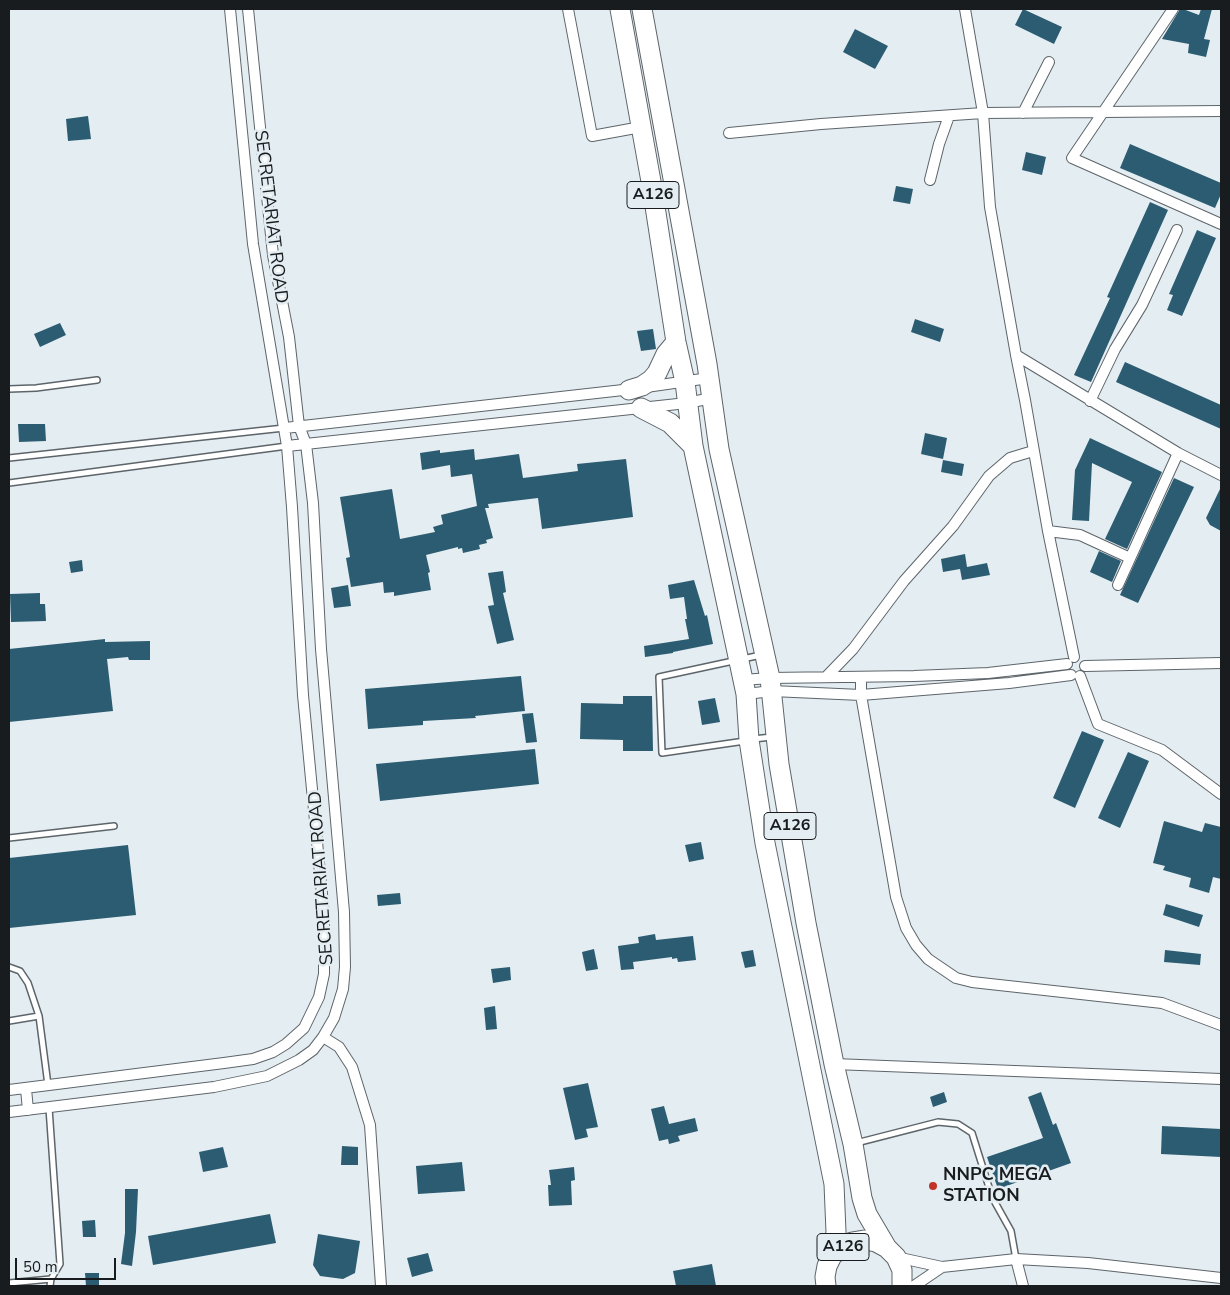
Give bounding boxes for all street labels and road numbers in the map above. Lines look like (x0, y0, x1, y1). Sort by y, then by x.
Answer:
street label: SECRETARIAT ROAD (249, 129, 291, 305)
road number: A126 (627, 182, 679, 208)
street label: SECRETARIAT ROAD (305, 790, 339, 966)
road number: A126 (764, 812, 816, 839)
road number: A126 (817, 1234, 869, 1260)

